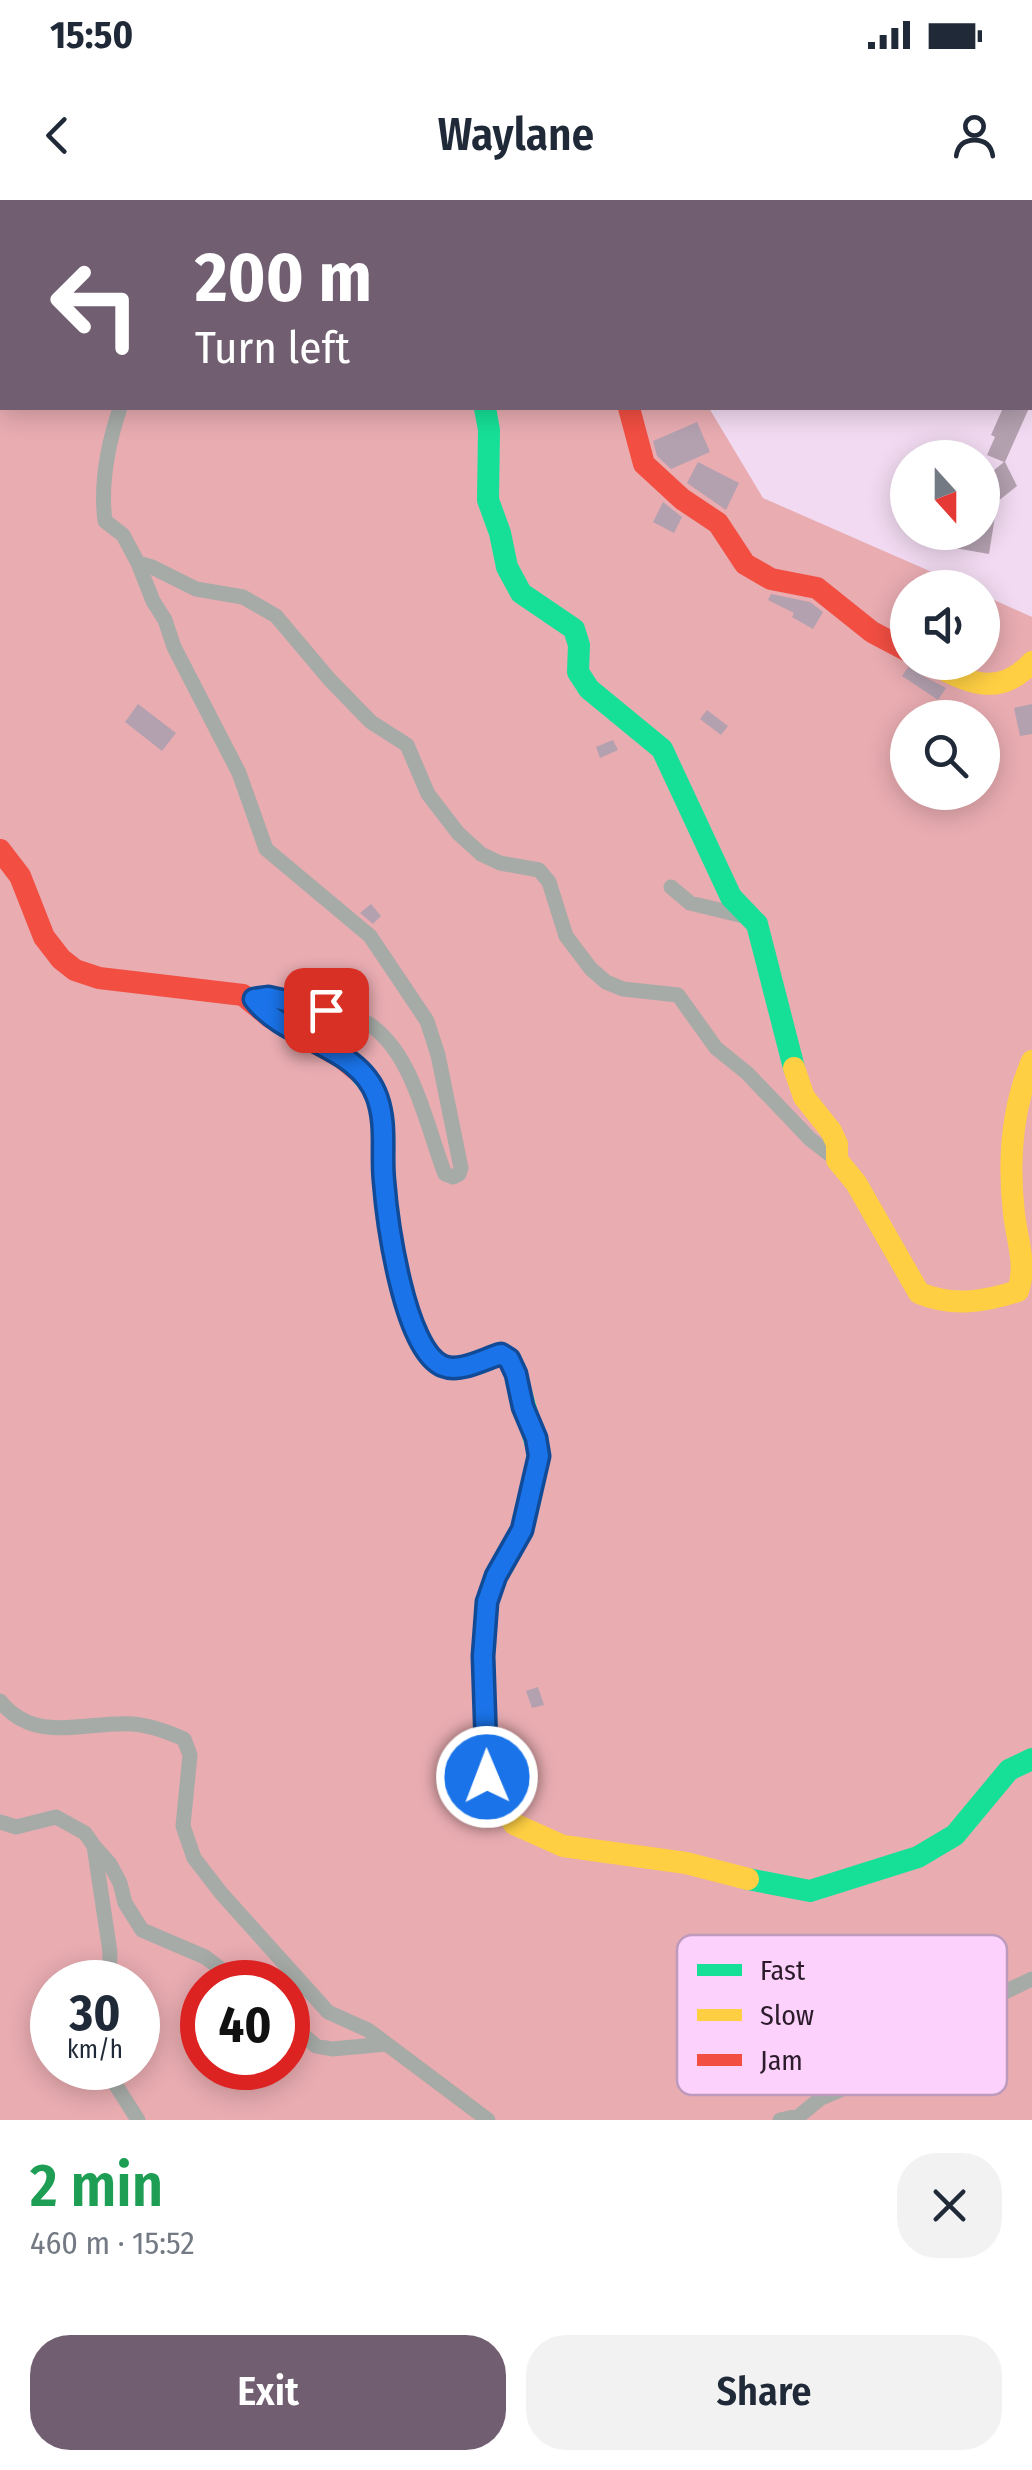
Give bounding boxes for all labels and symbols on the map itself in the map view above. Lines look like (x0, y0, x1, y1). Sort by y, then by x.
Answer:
north arrow (890, 440, 1000, 550)
pin (284, 968, 369, 1053)
position arrow (435, 1725, 539, 1829)
legend (677, 1935, 1007, 2095)
text: Fast (760, 1954, 806, 1987)
speed limit sign: 40 (180, 1960, 310, 2090)
text: Slow (760, 1999, 814, 2032)
text: Jam (760, 2044, 803, 2077)

